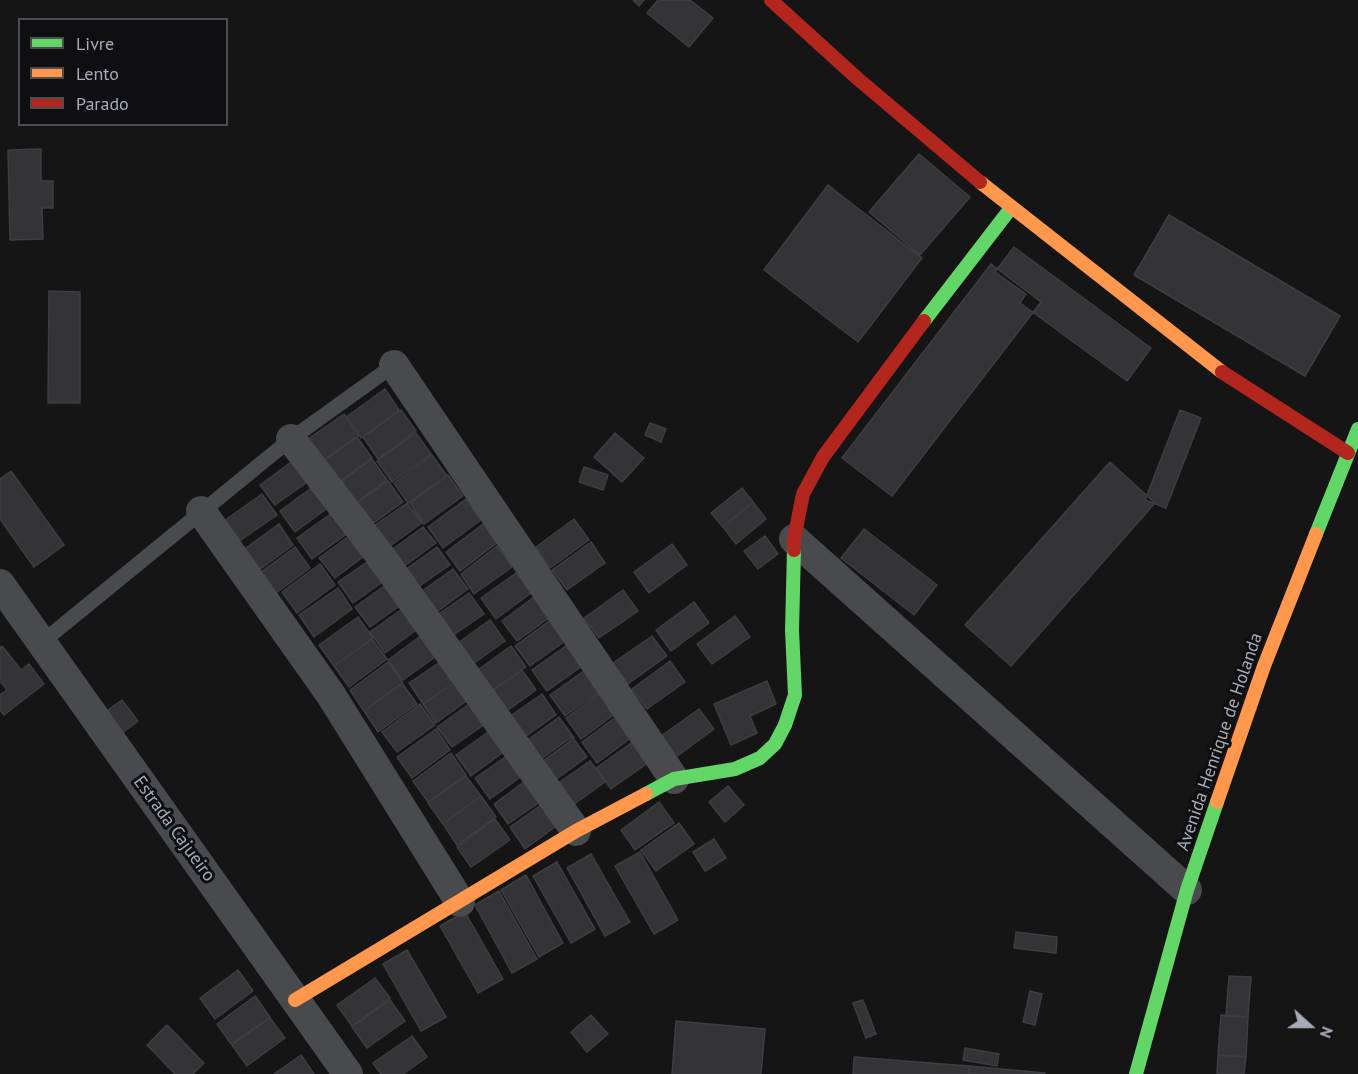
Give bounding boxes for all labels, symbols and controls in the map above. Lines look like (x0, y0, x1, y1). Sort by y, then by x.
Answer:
legend (18, 18, 228, 126)
text: Livre (76, 32, 114, 55)
text: Lento (76, 62, 119, 85)
text: Parado (76, 92, 129, 115)
street label: Avenida Henrique de Holanda (1173, 630, 1267, 854)
street label: Estrada Cajueiro (129, 772, 219, 886)
north arrow (1280, 996, 1340, 1056)
text: N (1316, 1024, 1338, 1041)

